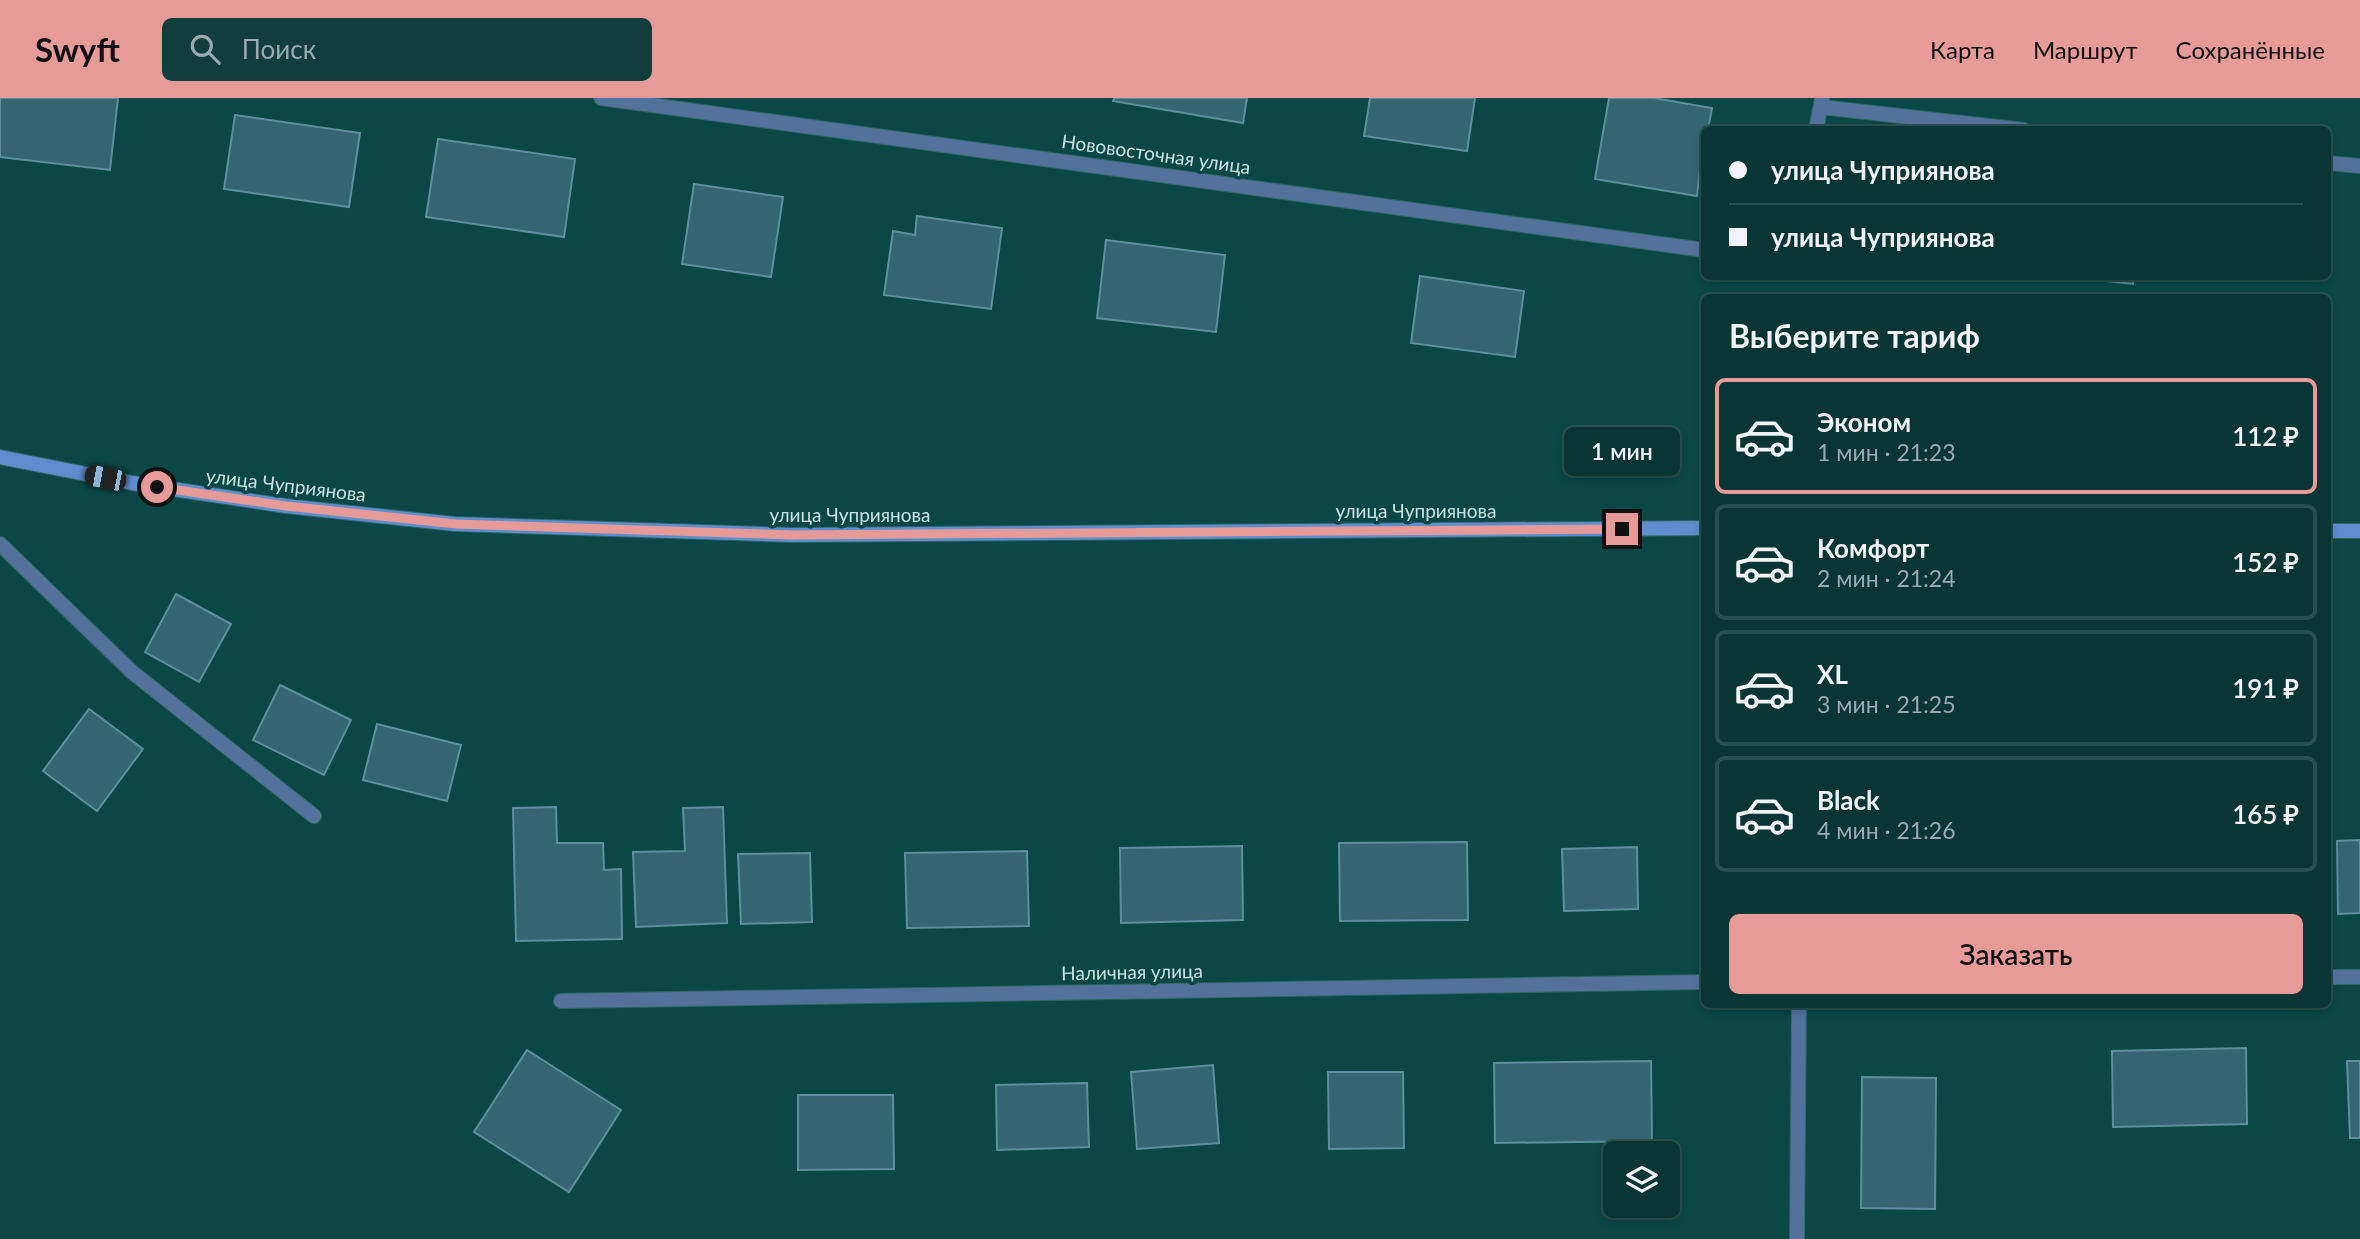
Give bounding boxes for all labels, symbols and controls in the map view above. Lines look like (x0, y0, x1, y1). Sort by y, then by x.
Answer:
search box (162, 18, 652, 81)
text: Swyft (35, 29, 120, 69)
icon: search (186, 30, 224, 68)
text: Поиск (242, 33, 316, 65)
text: Карта (1930, 35, 1995, 64)
text: Маршрут (2033, 35, 2138, 64)
text: Сохранённые (2176, 35, 2325, 64)
street label: Нововосточная улица (1060, 129, 1252, 178)
text: улица Чуприянова (1771, 154, 1995, 186)
text: улица Чуприянова (1771, 221, 1995, 253)
text: Выберите тариф (1729, 316, 1980, 355)
icon: car (1733, 405, 1796, 468)
text: Эконом (1817, 406, 1911, 438)
text: 112 ₽ (2232, 420, 2299, 452)
callout: 1 мин (1564, 428, 1680, 476)
text: 1 мин (1591, 437, 1653, 465)
text: 1 мин · 21:23 (1817, 438, 1956, 466)
street label: улица Чуприянова (205, 463, 367, 506)
car (83, 464, 128, 492)
route start (141, 471, 173, 503)
street label: улица Чуприянова (1336, 499, 1496, 522)
street label: улица Чуприянова (770, 503, 930, 526)
route end (1606, 513, 1638, 545)
icon: car (1733, 531, 1796, 594)
text: Комфорт (1817, 532, 1929, 564)
text: 152 ₽ (2232, 546, 2299, 578)
text: 2 мин · 21:24 (1817, 564, 1956, 592)
icon: car (1733, 657, 1796, 720)
text: XL (1817, 658, 1848, 690)
text: 191 ₽ (2232, 672, 2299, 704)
text: 3 мин · 21:25 (1817, 690, 1956, 718)
icon: car (1733, 783, 1796, 846)
text: Black (1817, 784, 1880, 816)
text: 165 ₽ (2232, 798, 2299, 830)
text: 4 мин · 21:26 (1817, 816, 1956, 844)
button: Заказать (1729, 914, 2303, 994)
street label: Наличная улица (1061, 959, 1203, 984)
map controls (1603, 1141, 1680, 1218)
button: layers (1603, 1141, 1680, 1218)

